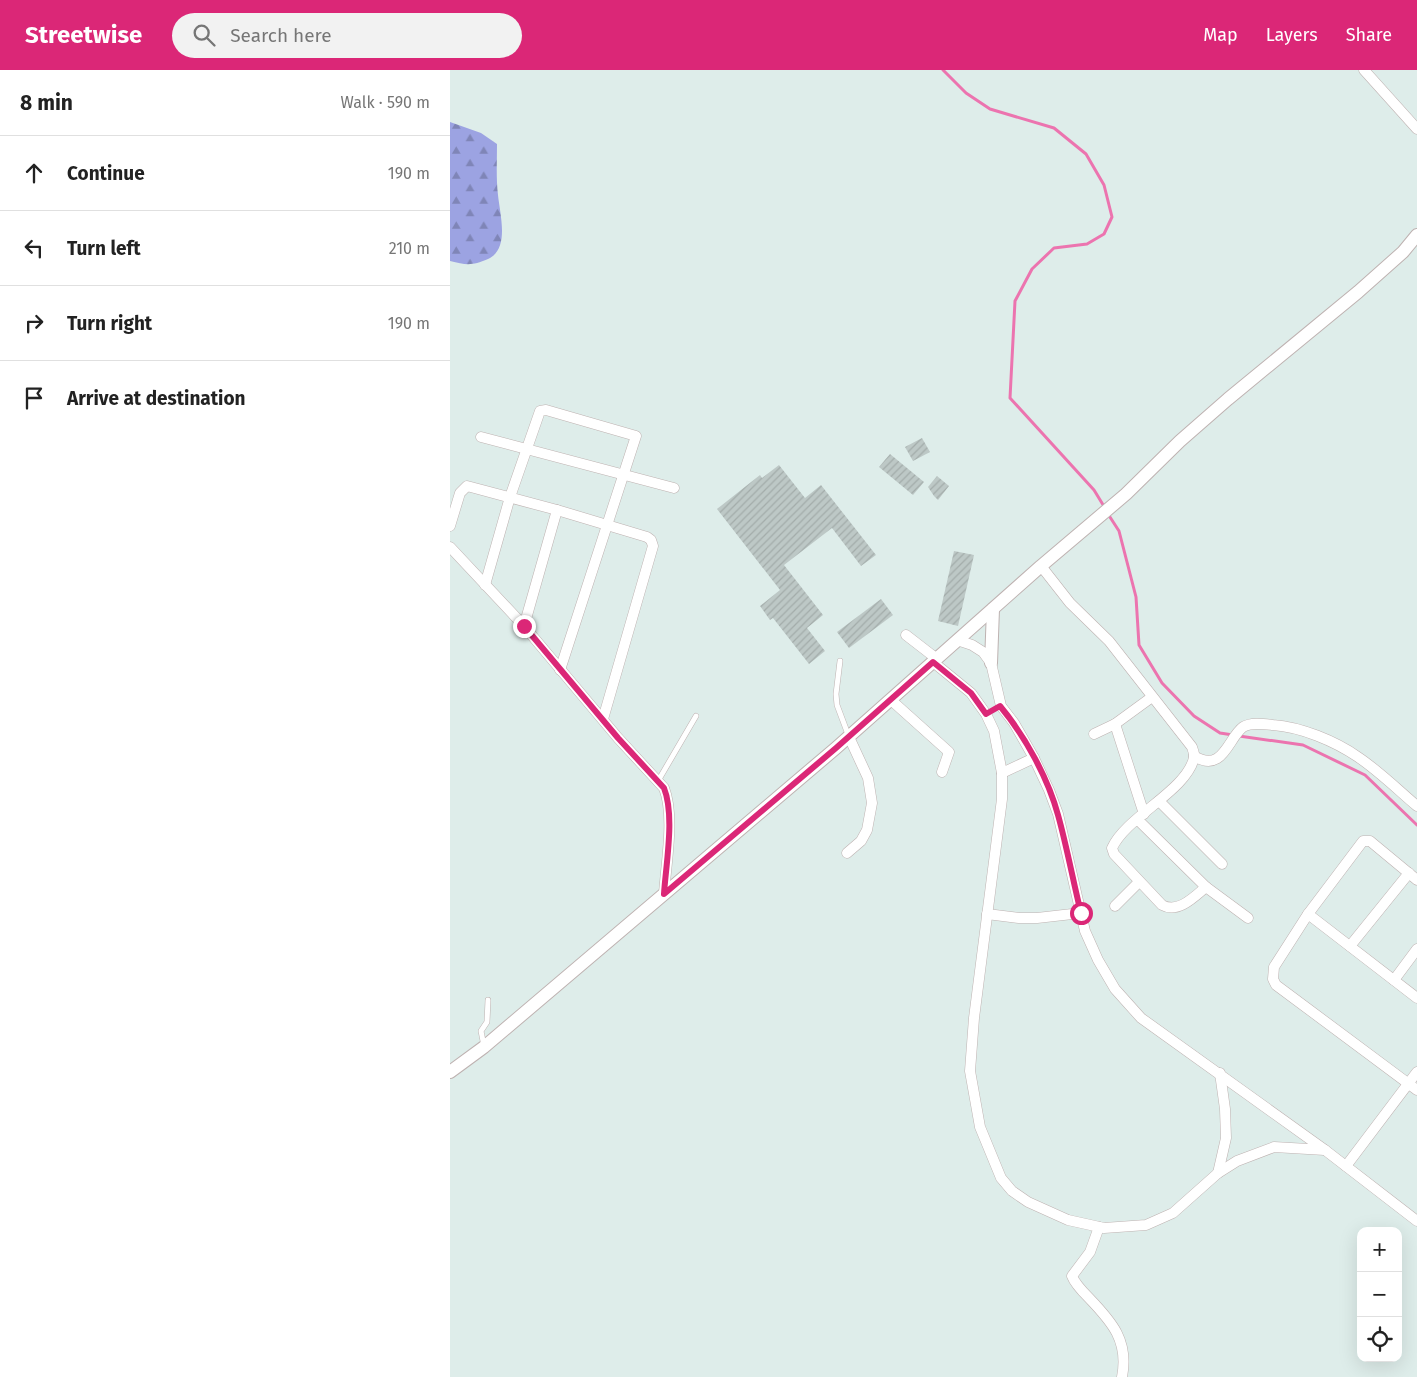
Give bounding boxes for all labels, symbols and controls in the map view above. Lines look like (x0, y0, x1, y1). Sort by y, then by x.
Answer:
search box (172, 13, 522, 58)
text: Streetwise (25, 21, 142, 49)
icon: search (190, 21, 218, 49)
text: Search here (230, 24, 332, 47)
text: Map (1203, 24, 1238, 46)
text: Layers (1266, 24, 1318, 46)
text: Share (1346, 24, 1392, 46)
text: 8 min (20, 90, 73, 116)
text: Walk · 590 m (340, 93, 430, 112)
icon: ahead (20, 159, 48, 187)
text: Continue (67, 162, 145, 185)
text: 190 m (388, 164, 430, 183)
icon: left (20, 234, 48, 262)
text: Turn left (67, 237, 141, 260)
text: 210 m (389, 239, 430, 258)
icon: right (20, 309, 48, 337)
text: Turn right (67, 312, 152, 335)
text: 190 m (388, 314, 430, 333)
icon: arrive (20, 384, 48, 412)
text: Arrive at destination (67, 387, 246, 410)
route end (513, 615, 536, 638)
route start (1070, 902, 1093, 925)
map controls (1357, 1227, 1402, 1362)
button: + (1357, 1227, 1402, 1272)
button: − (1357, 1272, 1402, 1317)
button: locate (1357, 1317, 1402, 1362)

